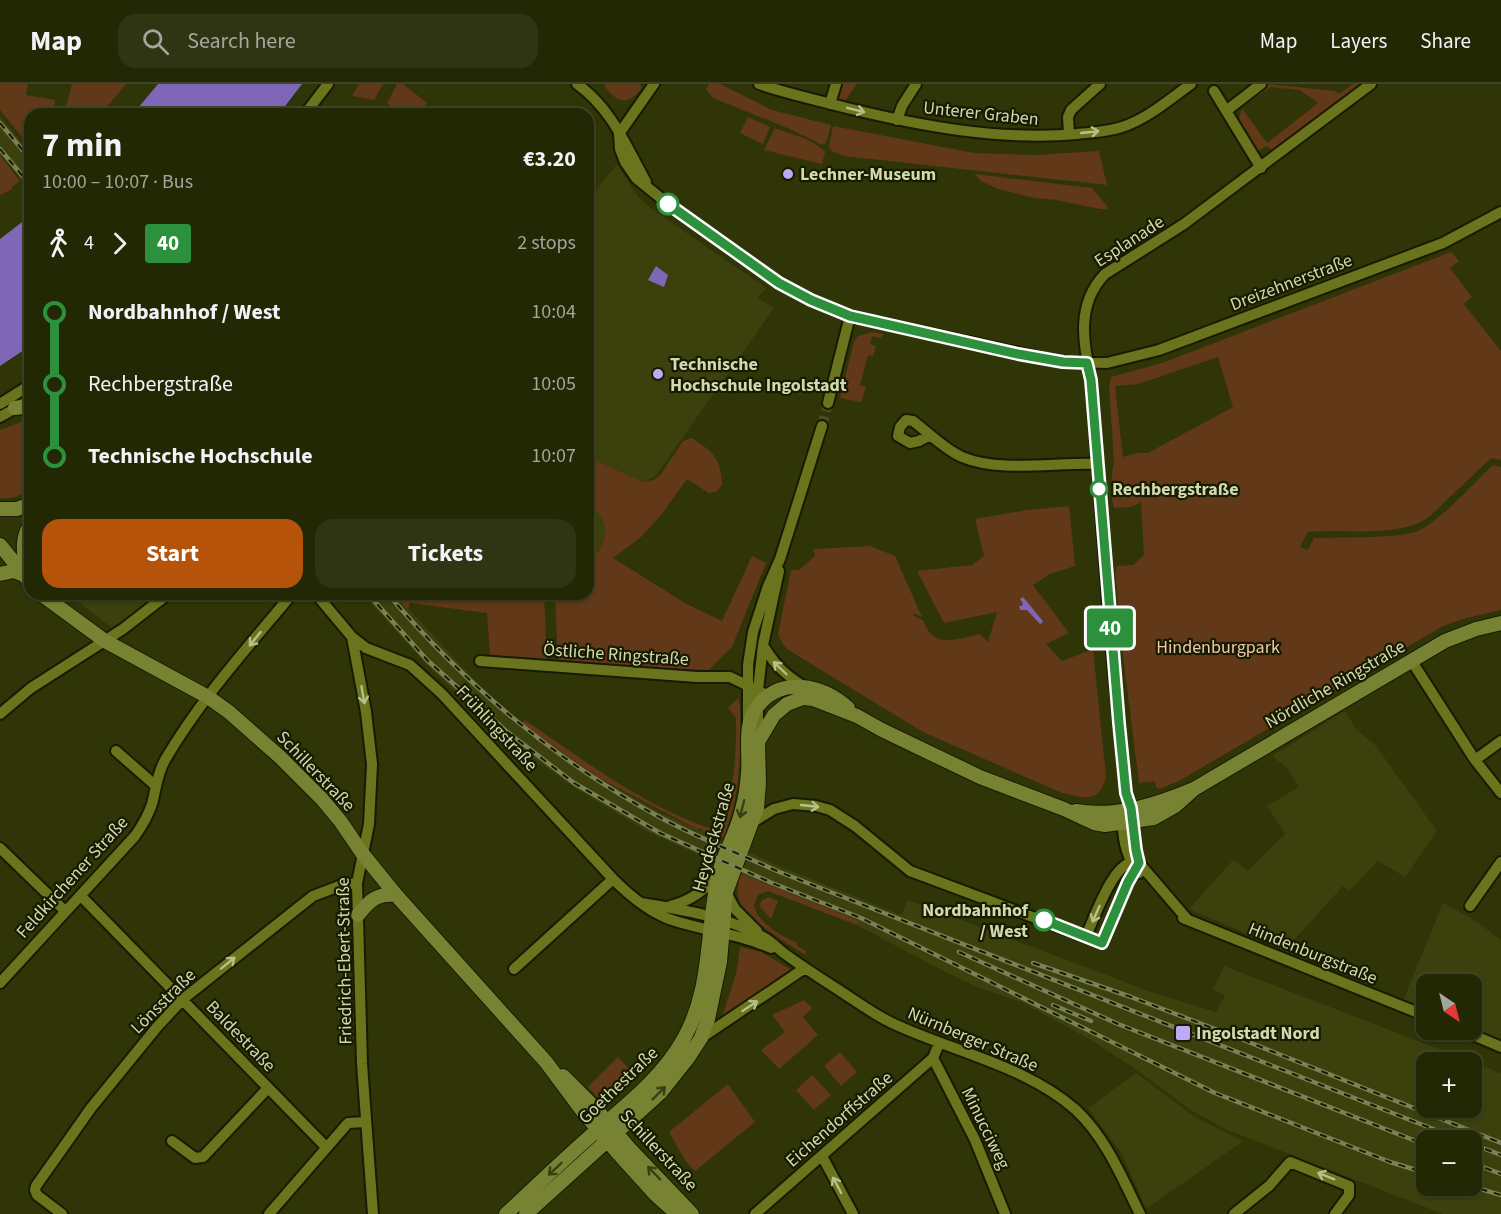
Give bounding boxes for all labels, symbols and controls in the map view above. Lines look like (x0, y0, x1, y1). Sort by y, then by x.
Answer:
search box (118, 14, 538, 68)
text: Map (30, 21, 82, 61)
icon: search (139, 25, 172, 58)
text: Search here (187, 25, 296, 57)
text: Map (1260, 26, 1297, 56)
text: Layers (1330, 26, 1387, 56)
text: Share (1420, 26, 1471, 56)
street label: Unterer Graben (922, 95, 1040, 132)
one-way arrow (846, 104, 865, 116)
text: 7 min (42, 122, 122, 169)
one-way arrow (1080, 126, 1100, 137)
text: €3.20 (523, 143, 576, 175)
place label: Lechner-Museum (800, 162, 936, 187)
marker: Lechner-Museum (781, 167, 795, 181)
text: 10:00 – 10:07 · Bus (42, 168, 193, 196)
unlabelled marker (657, 193, 679, 215)
street label: Esplanade (1090, 210, 1169, 273)
icon: walk (42, 227, 75, 260)
icon: forward (103, 227, 136, 260)
text: 40 (157, 228, 179, 258)
text: 4 (84, 229, 94, 257)
text: 2 stops (517, 229, 576, 257)
street label: Dreizehnerstraße (1226, 248, 1356, 317)
text: Nordbahnhof / West (88, 296, 281, 328)
text: 10:04 (531, 298, 576, 326)
place label: Technische Hochschule Ingolstadt (670, 352, 847, 398)
marker: Technische Hochschule Ingolstadt (651, 367, 665, 381)
text: Rechbergstraße (88, 368, 233, 400)
text: 10:05 (531, 370, 576, 398)
text: Technische Hochschule (88, 440, 313, 472)
text: 10:07 (531, 442, 576, 470)
place label: Rechbergstraße (1112, 477, 1238, 502)
marker: Rechbergstraße (1090, 480, 1108, 498)
button: Start (42, 519, 303, 588)
button: Tickets (315, 519, 576, 588)
line badge: 40 (1083, 608, 1137, 648)
text: 40 (1099, 613, 1121, 643)
one-way arrow (248, 631, 261, 647)
street label: Nördliche Ringstraße (1261, 634, 1410, 735)
park label: Hindenburgpark (1156, 635, 1280, 660)
street label: Östliche Ringstraße (542, 637, 690, 672)
one-way arrow (773, 661, 788, 676)
street label: Frühlingstraße (450, 680, 543, 777)
one-way arrow (358, 685, 369, 704)
street label: Schillerstraße (271, 725, 361, 817)
street label: Heydeckstraße (686, 780, 741, 895)
one-way arrow (736, 799, 748, 818)
one-way arrow (800, 801, 820, 812)
street label: Feldkirchener Straße (11, 811, 134, 944)
street label: Friedrich-Ebert-Straße (331, 877, 358, 1045)
place label: Nordbahnhof / West (922, 898, 1029, 944)
one-way arrow (1090, 905, 1102, 923)
marker: Nordbahnhof / West (1033, 909, 1055, 931)
street label: Hindenburgstraße (1245, 916, 1381, 991)
one-way arrow (220, 956, 236, 969)
street label: Lönsstraße (125, 963, 202, 1040)
north arrow (1416, 974, 1482, 1040)
map controls (1416, 974, 1482, 1196)
street label: Baldestraße (200, 995, 281, 1078)
one-way arrow (741, 1000, 757, 1012)
street label: Nürnberger Straße (904, 1001, 1042, 1078)
place label: Ingolstadt Nord (1196, 1021, 1320, 1046)
marker: Ingolstadt Nord (1174, 1024, 1192, 1042)
street label: Goethestraße (573, 1041, 664, 1130)
button: + (1416, 1052, 1482, 1118)
street label: Eichendorffstraße (780, 1066, 898, 1173)
street label: Minucciweg (955, 1083, 1016, 1173)
one-way arrow (652, 1085, 667, 1100)
street label: Schillerstraße (614, 1104, 703, 1197)
button: − (1416, 1130, 1482, 1196)
one-way arrow (547, 1162, 562, 1176)
one-way arrow (647, 1166, 662, 1181)
one-way arrow (1317, 1170, 1335, 1181)
one-way arrow (831, 1177, 843, 1194)

